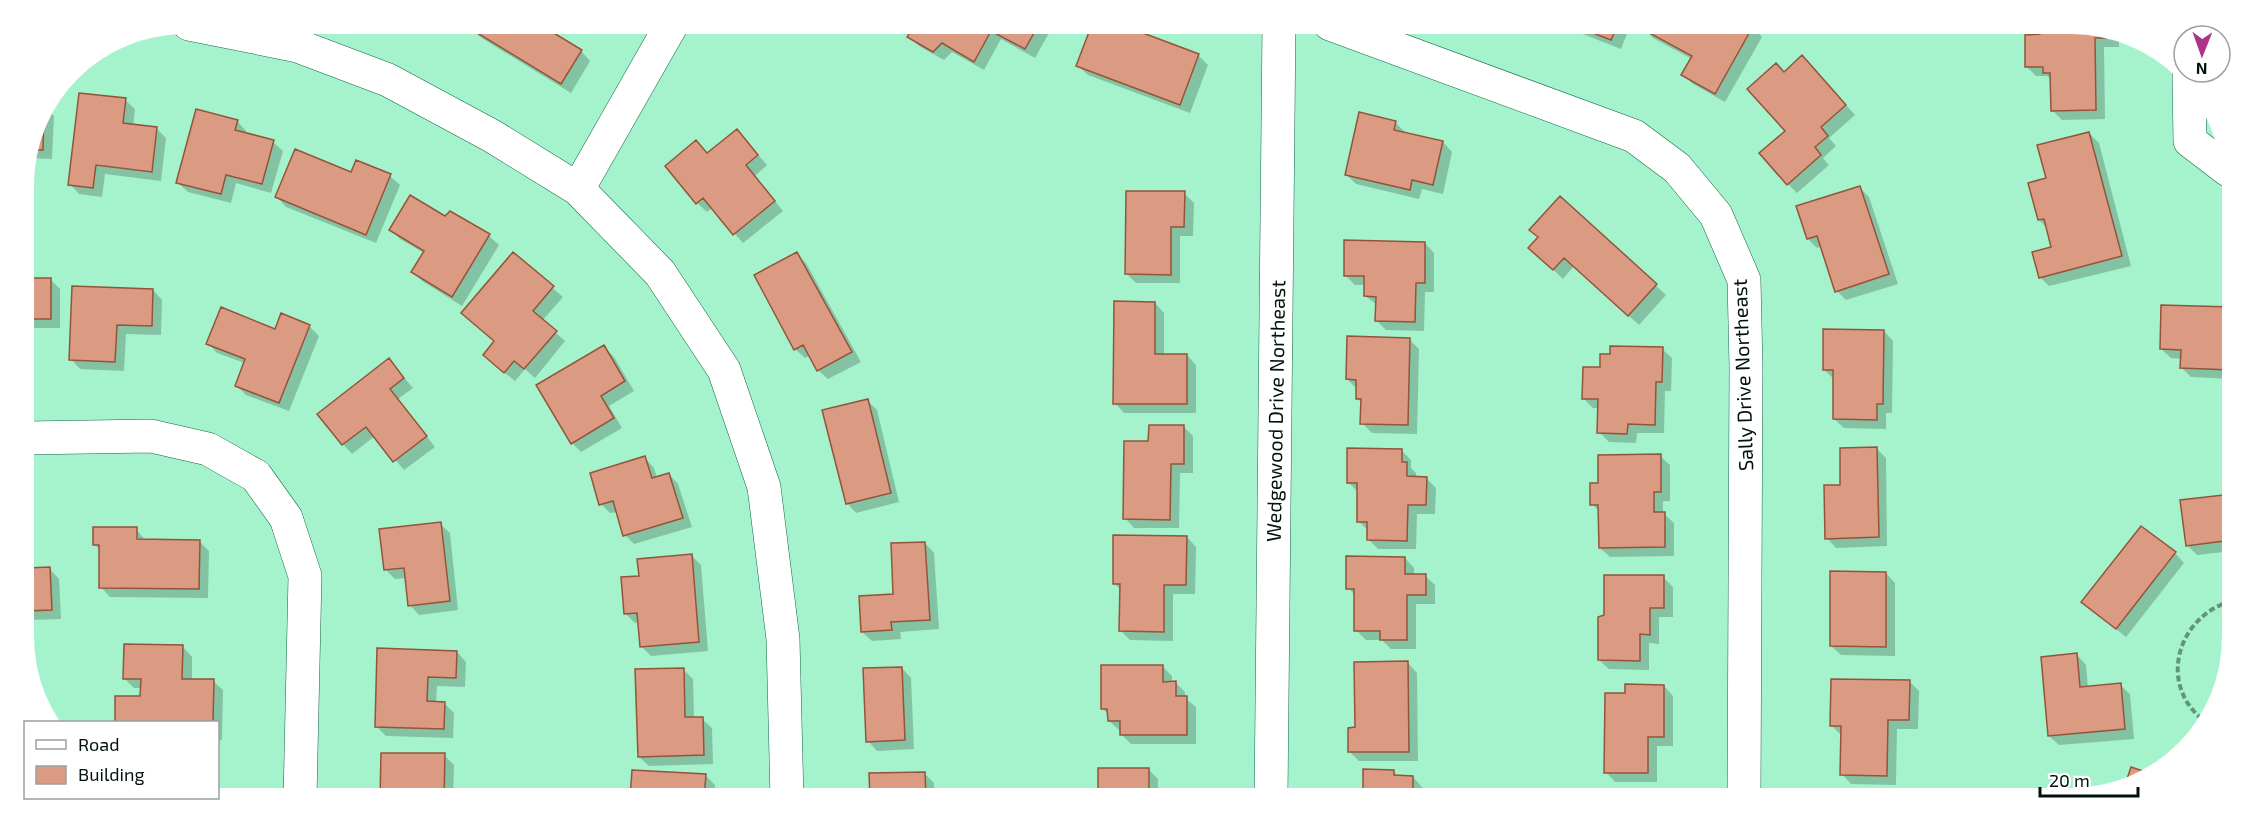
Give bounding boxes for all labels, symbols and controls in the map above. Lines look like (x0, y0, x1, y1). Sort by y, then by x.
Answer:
north arrow (2172, 24, 2232, 84)
text: N (2196, 60, 2208, 79)
street label: Sally Drive Northeast (1727, 278, 1757, 472)
street label: Wedgewood Drive Northeast (1261, 280, 1289, 542)
legend (24, 721, 219, 799)
text: Road (78, 733, 119, 755)
scale bar (2040, 760, 2138, 798)
text: Building (78, 763, 145, 785)
text: 20 m (2049, 769, 2090, 791)

